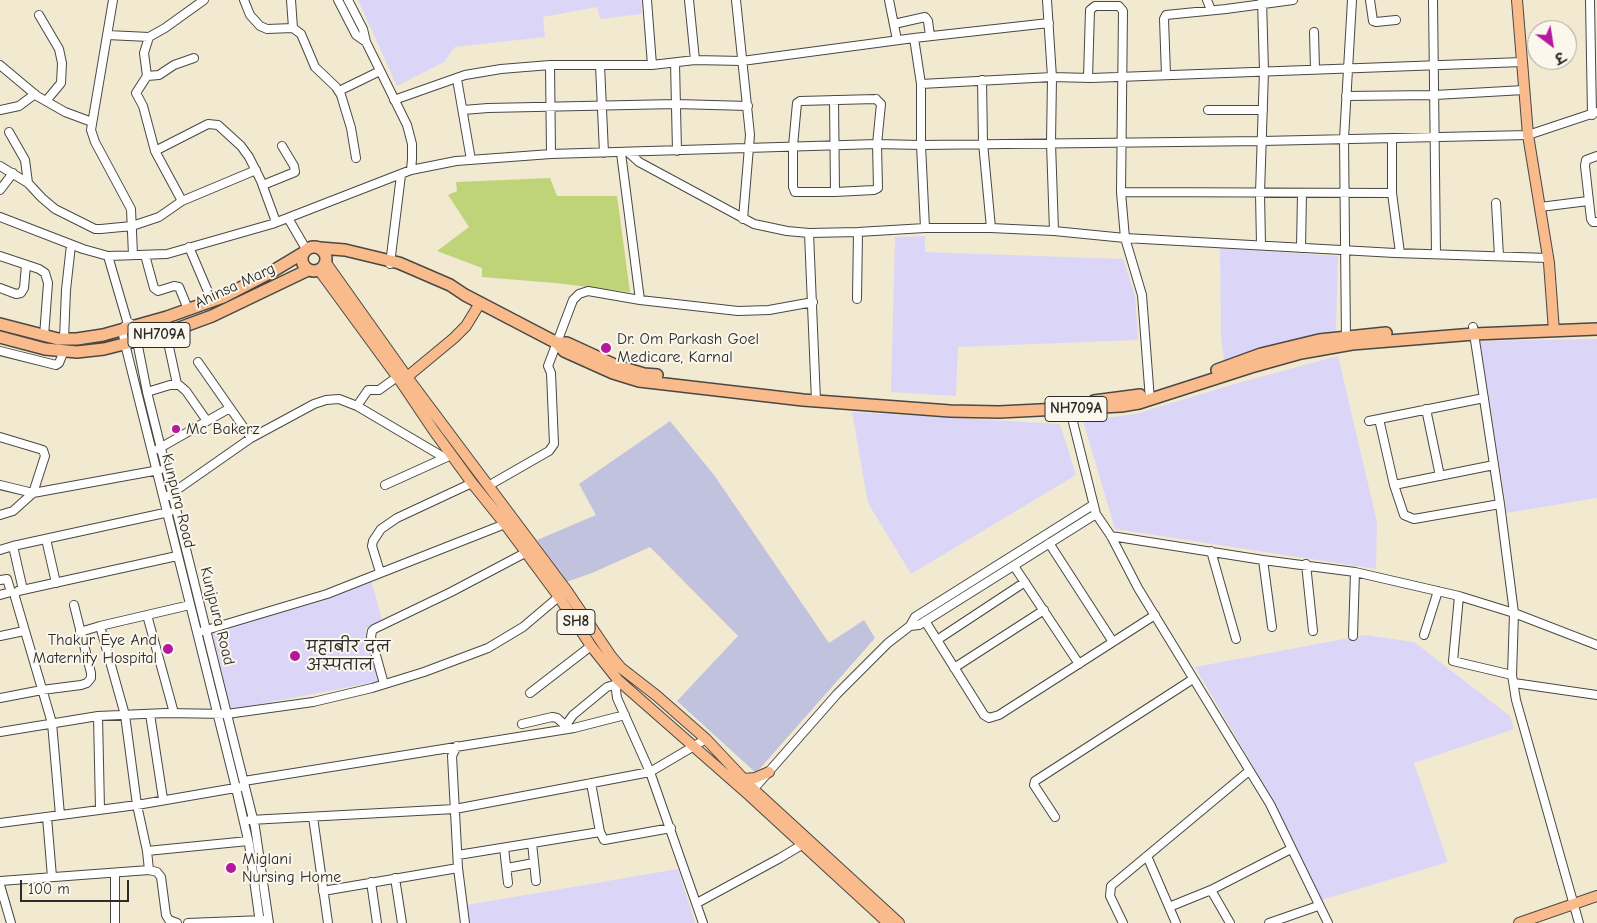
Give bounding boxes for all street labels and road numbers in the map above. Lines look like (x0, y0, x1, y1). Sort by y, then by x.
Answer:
street label: Ahinsa Marg (192, 259, 278, 313)
road number: NH709A (128, 322, 190, 348)
road number: NH709A (1045, 396, 1107, 422)
street label: Kunpura Road (157, 452, 199, 550)
street label: Kunjpura Road (196, 565, 238, 667)
road number: SH8 (557, 610, 595, 634)

